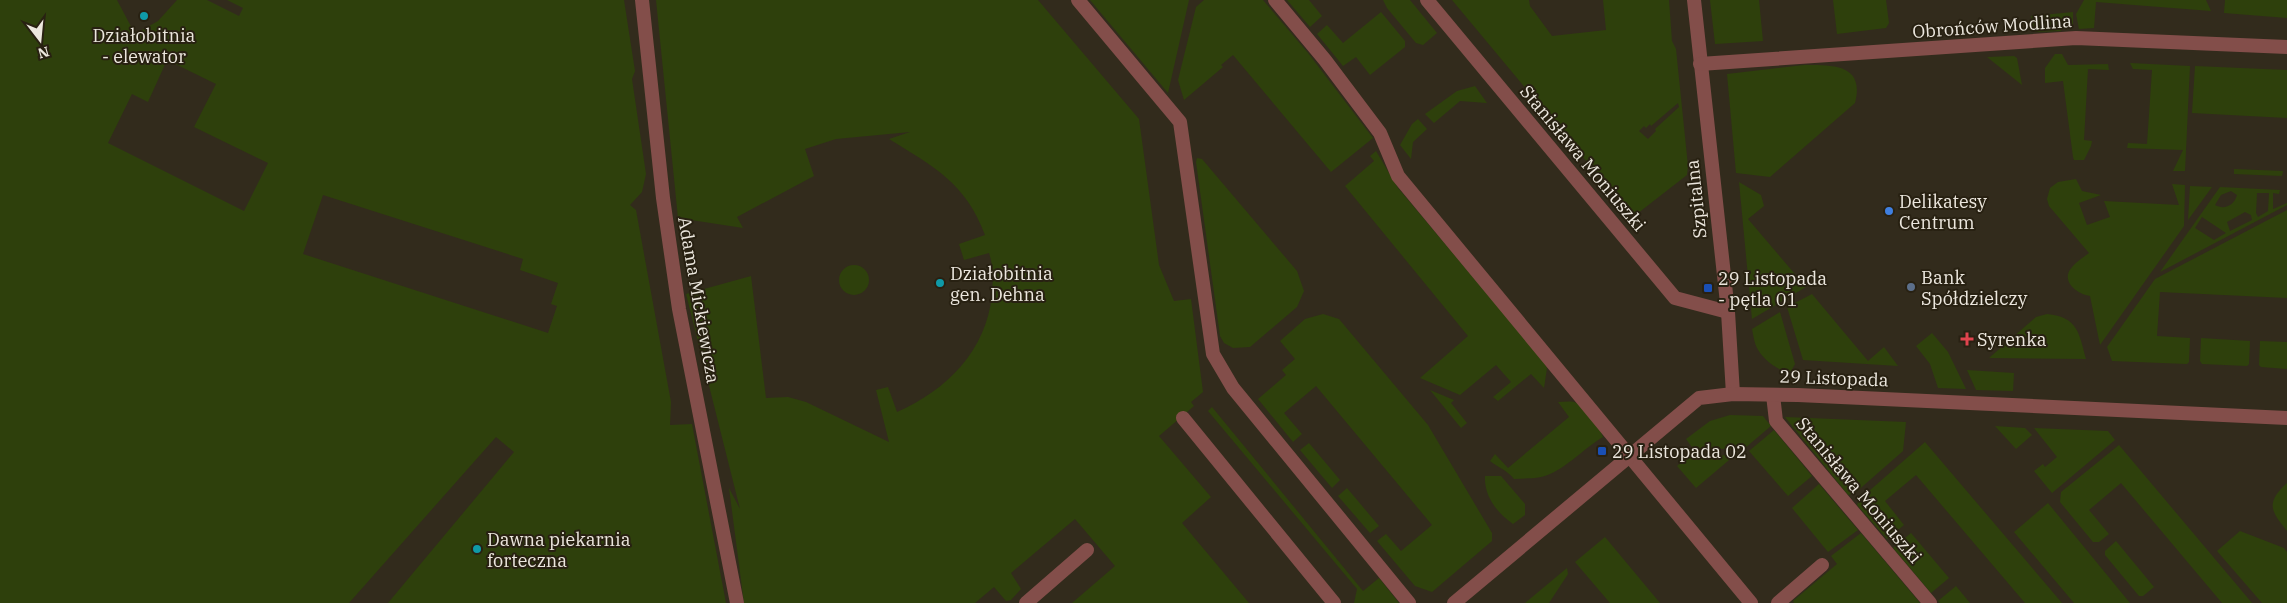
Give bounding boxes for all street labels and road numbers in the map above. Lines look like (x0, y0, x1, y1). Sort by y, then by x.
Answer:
street label: Obrońców Modlina (1911, 9, 2073, 43)
street label: Stanisława Moniuszki (1515, 80, 1651, 236)
street label: Szpitalna (1680, 158, 1712, 240)
street label: Adama Mickiewicza (673, 215, 725, 385)
street label: 29 Listopada (1779, 365, 1889, 391)
street label: Stanisława Moniuszki (1791, 412, 1927, 568)

